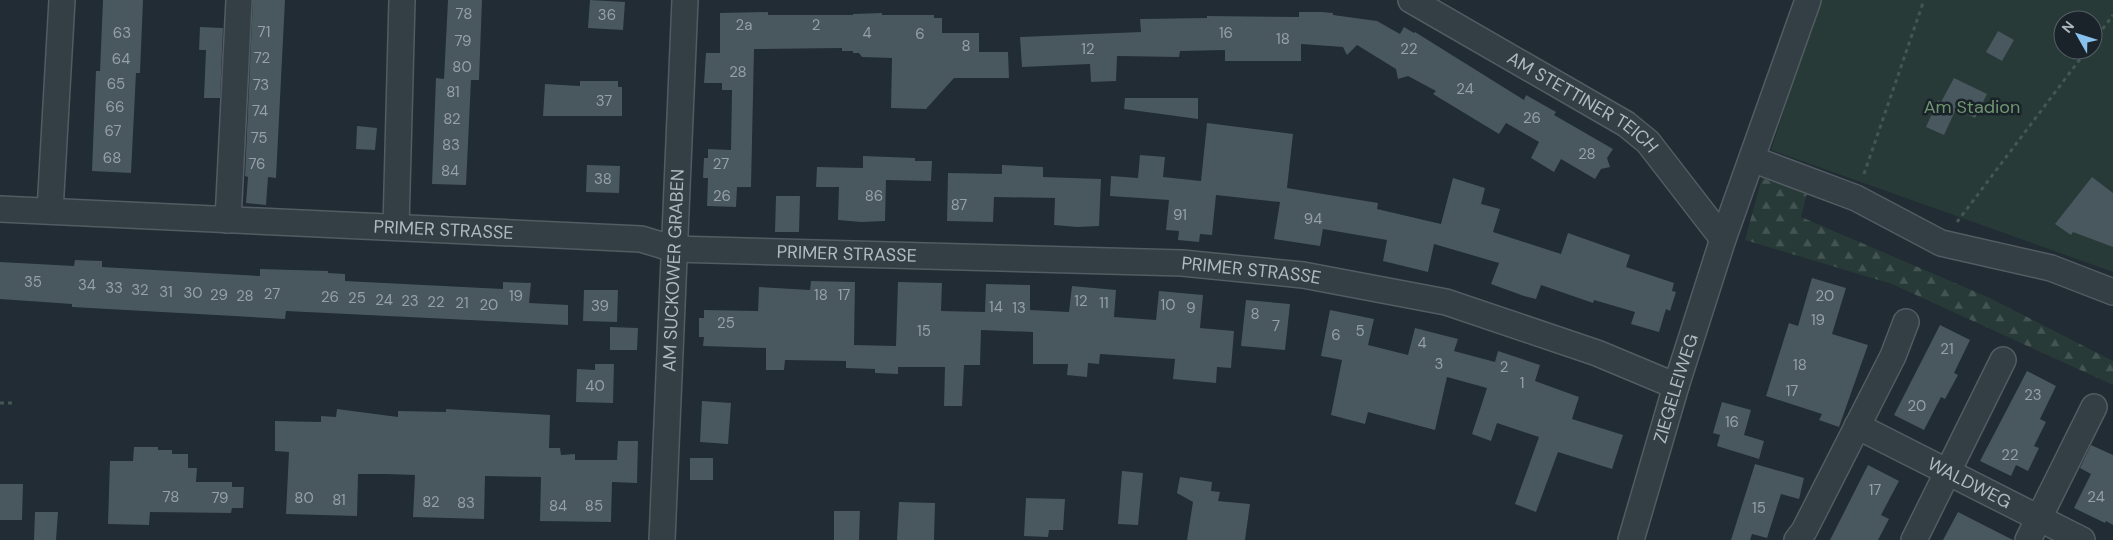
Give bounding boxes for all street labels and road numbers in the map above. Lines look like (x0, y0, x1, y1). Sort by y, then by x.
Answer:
street label: AM STETTINER TEICH (1503, 46, 1664, 158)
street label: AM SUCKOWER GRABEN (657, 168, 690, 372)
street label: PRIMER STRASSE (373, 214, 514, 245)
street label: PRIMER STRASSE (776, 240, 917, 268)
street label: PRIMER STRASSE (1180, 251, 1323, 290)
street label: ZIEGELEIWEG (1648, 331, 1704, 446)
street label: WALDWEG (1923, 452, 2015, 514)

